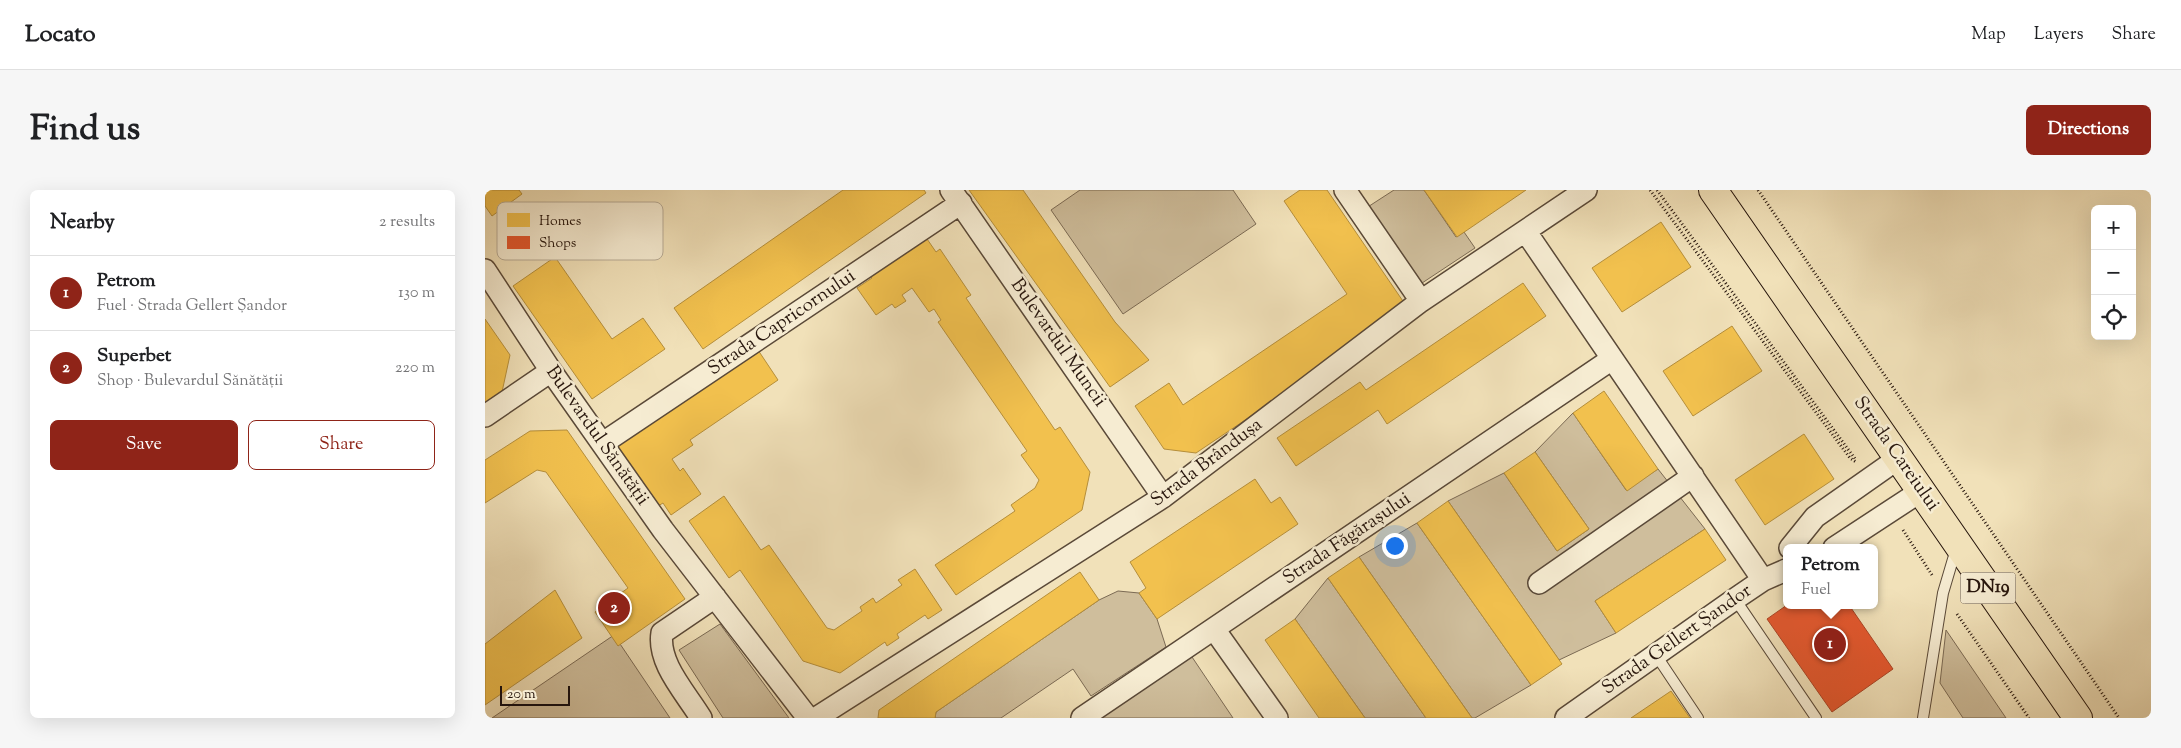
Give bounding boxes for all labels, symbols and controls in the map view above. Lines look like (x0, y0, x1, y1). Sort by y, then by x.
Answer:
text: Locato (25, 18, 96, 52)
text: Map (1971, 22, 2006, 48)
text: Layers (2034, 22, 2084, 48)
text: Share (2112, 22, 2156, 48)
text: Find us (30, 105, 140, 156)
button: Directions (2026, 105, 2151, 155)
legend (497, 202, 663, 260)
map controls (2091, 205, 2136, 340)
button: + (2091, 205, 2136, 250)
text: Nearby (50, 208, 115, 238)
text: 2 results (379, 211, 435, 234)
text: Homes (539, 212, 581, 232)
text: Shops (539, 234, 576, 254)
button: − (2091, 250, 2136, 295)
street label: Strada Capricornului (703, 263, 861, 383)
text: Petrom (97, 268, 155, 295)
street label: Bulevardul Muncii (1003, 273, 1113, 413)
text: 1 (63, 282, 69, 305)
text: 130 m (398, 282, 435, 305)
text: Fuel · Strada Gellert Șandor (97, 295, 287, 318)
button: locate (2091, 295, 2136, 340)
text: Superbet (97, 343, 171, 370)
text: 2 (62, 357, 70, 380)
text: 220 m (395, 357, 435, 380)
street label: Bulevardul Sănătății (539, 361, 655, 511)
text: Shop · Bulevardul Sănătății (97, 370, 283, 393)
street label: Strada Careiului (1846, 391, 1946, 517)
street label: Strada Brândușa (1146, 412, 1269, 514)
button: Save (50, 420, 238, 470)
button: Share (248, 420, 435, 470)
street label: Strada Făgărașului (1278, 486, 1416, 592)
your location (1382, 533, 1408, 559)
popup (1783, 544, 1878, 609)
text: Petrom (1801, 552, 1860, 579)
road number: DN19 (1961, 572, 2015, 603)
street label: Strada Gellert Șandor (1597, 578, 1757, 702)
text: Fuel (1801, 579, 1831, 602)
pin: 2 (598, 589, 630, 627)
pin: 1 (1814, 625, 1846, 663)
scale bar (500, 683, 570, 706)
text: 20 m (507, 685, 536, 705)

